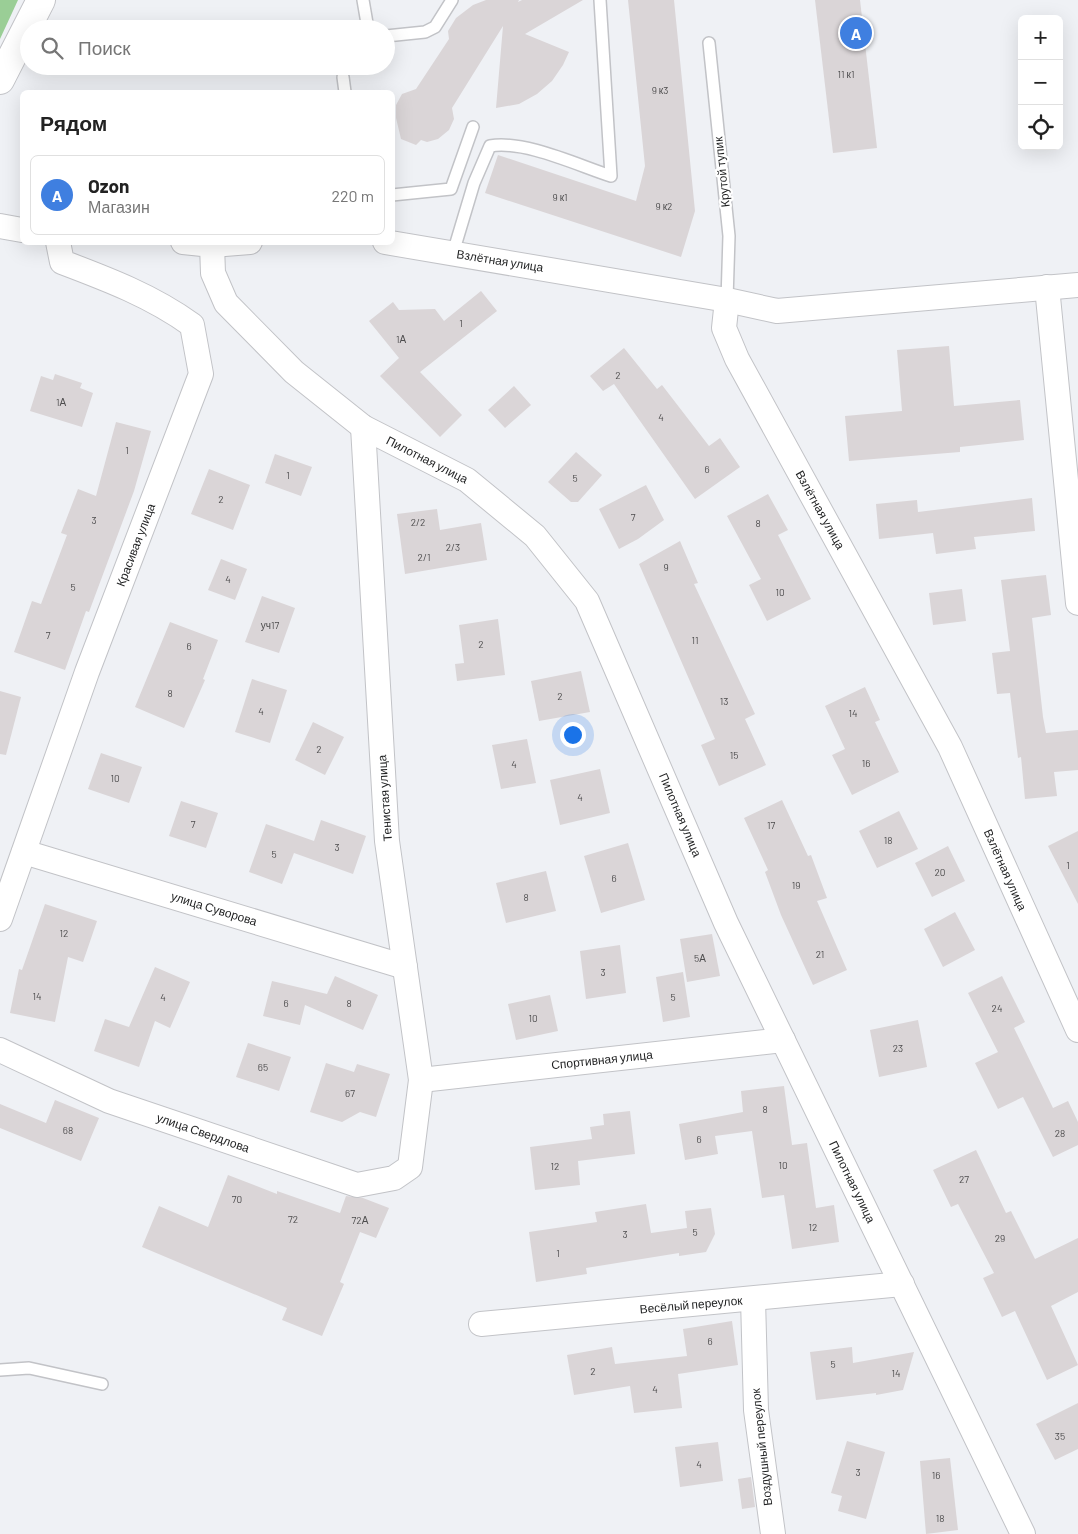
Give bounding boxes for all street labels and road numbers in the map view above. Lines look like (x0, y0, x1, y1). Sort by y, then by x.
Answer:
street label: Крутой тупик (710, 135, 733, 208)
street label: Взлётная улица (456, 246, 545, 275)
street label: Пилотная улица (384, 433, 471, 487)
street label: Взлётная улица (793, 468, 848, 552)
street label: Красивая улица (113, 501, 158, 589)
street label: Тенистая улица (374, 754, 395, 842)
street label: Пилотная улица (656, 771, 705, 859)
street label: Взлётная улица (981, 827, 1030, 913)
street label: улица Суворова (169, 888, 259, 929)
street label: Спортивная улица (550, 1047, 654, 1072)
street label: улица Свердлова (155, 1110, 252, 1156)
street label: Пилотная улица (826, 1138, 879, 1226)
street label: Весёлый переулок (639, 1292, 744, 1316)
street label: Воздушный переулок (748, 1387, 775, 1506)

